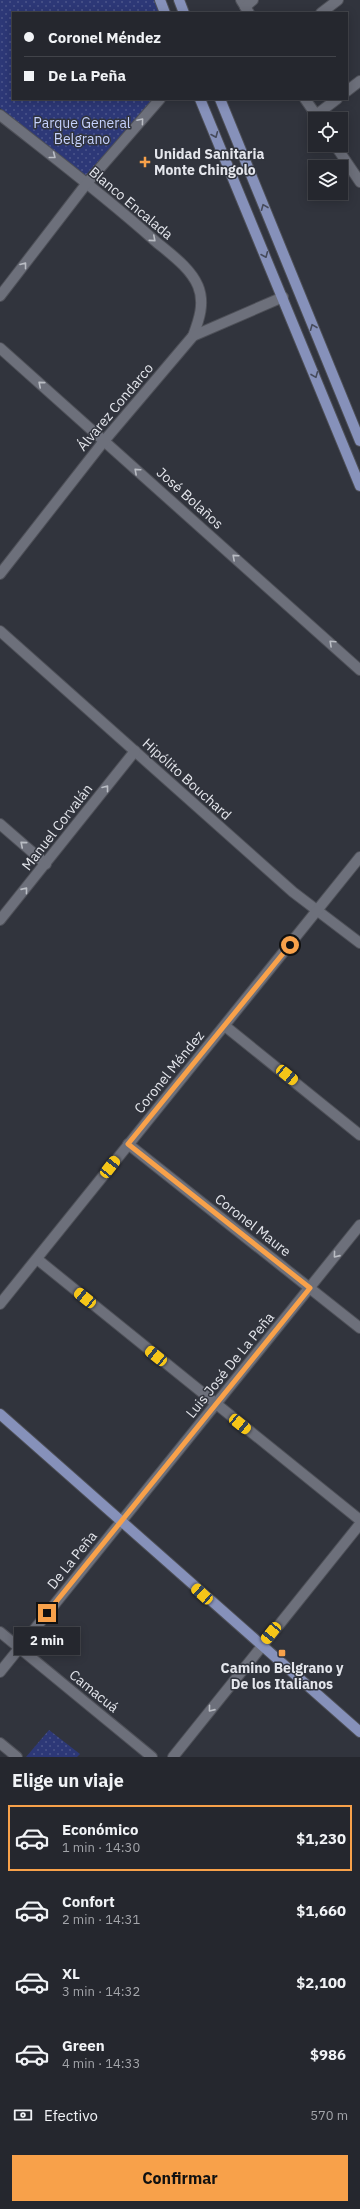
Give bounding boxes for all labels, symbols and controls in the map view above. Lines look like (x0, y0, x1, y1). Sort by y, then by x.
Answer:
text: Coronel Méndez (48, 28, 161, 47)
text: De La Peña (48, 66, 126, 85)
map controls (308, 112, 348, 200)
button: locate (308, 112, 348, 152)
park label: Parque General Belgrano (33, 114, 131, 148)
one-way arrow (137, 118, 144, 126)
one-way arrow (211, 131, 219, 138)
place label: Unidad Sanitaria Monte Chingolo (154, 145, 264, 179)
one-way arrow (48, 151, 55, 158)
marker: Unidad Sanitaria Monte Chingolo (139, 156, 151, 168)
button: layers (308, 160, 348, 200)
street label: Blanco Encalada (85, 163, 177, 244)
one-way arrow (261, 203, 269, 211)
one-way arrow (148, 234, 156, 241)
one-way arrow (261, 251, 269, 258)
one-way arrow (19, 263, 26, 270)
one-way arrow (310, 323, 318, 330)
street label: Álvarez Condarco (72, 359, 157, 455)
one-way arrow (310, 372, 318, 379)
one-way arrow (38, 381, 45, 388)
street label: José Bolaños (153, 463, 227, 533)
one-way arrow (135, 468, 142, 475)
one-way arrow (232, 554, 240, 561)
one-way arrow (329, 640, 337, 648)
street label: Hipólito Bouchard (139, 734, 235, 824)
street label: Manuel Corvalán (18, 780, 96, 874)
one-way arrow (101, 786, 108, 793)
one-way arrow (20, 841, 28, 849)
one-way arrow (20, 887, 27, 894)
route start (281, 936, 299, 954)
street label: Coronel Méndez (130, 1027, 208, 1117)
car (274, 1063, 300, 1087)
car (98, 1154, 122, 1180)
street label: Coronel Maure (211, 1190, 295, 1261)
one-way arrow (333, 1251, 340, 1258)
car (72, 1286, 98, 1310)
street label: Luis José De La Peña (182, 1308, 278, 1421)
car (143, 1344, 169, 1368)
car (227, 1412, 253, 1436)
street label: De La Peña (43, 1527, 101, 1593)
car (189, 1582, 215, 1606)
route end (38, 1604, 56, 1622)
car (259, 1620, 283, 1646)
callout: 2 min (14, 1627, 80, 1655)
text: 2 min (30, 1632, 64, 1649)
marker: Camino Belgrano y De los Italianos (277, 1648, 287, 1658)
place label: Camino Belgrano y De los Italianos (221, 1659, 344, 1693)
street label: Camacuá (66, 1666, 123, 1717)
one-way arrow (209, 1705, 216, 1712)
text: Elige un viaje (12, 1769, 124, 1792)
icon: car (14, 1820, 50, 1856)
text: Económico (62, 1820, 138, 1839)
text: $1,230 (296, 1829, 346, 1848)
text: 1 min · 14:30 (62, 1839, 140, 1856)
icon: car (14, 1892, 50, 1928)
text: Confort (62, 1892, 115, 1911)
text: $1,660 (296, 1901, 346, 1920)
text: 2 min · 14:31 (62, 1911, 140, 1928)
icon: car (14, 1964, 50, 2000)
text: XL (62, 1964, 80, 1983)
text: $2,100 (296, 1973, 346, 1992)
text: 3 min · 14:32 (62, 1983, 140, 2000)
icon: car (14, 2036, 50, 2072)
text: Green (62, 2036, 105, 2055)
text: $986 (310, 2045, 346, 2064)
text: 4 min · 14:33 (62, 2055, 140, 2072)
icon: cash (12, 2104, 34, 2126)
text: Efectivo (44, 2106, 98, 2125)
text: 570 m (310, 2107, 348, 2124)
button: Confirmar (12, 2155, 348, 2201)

